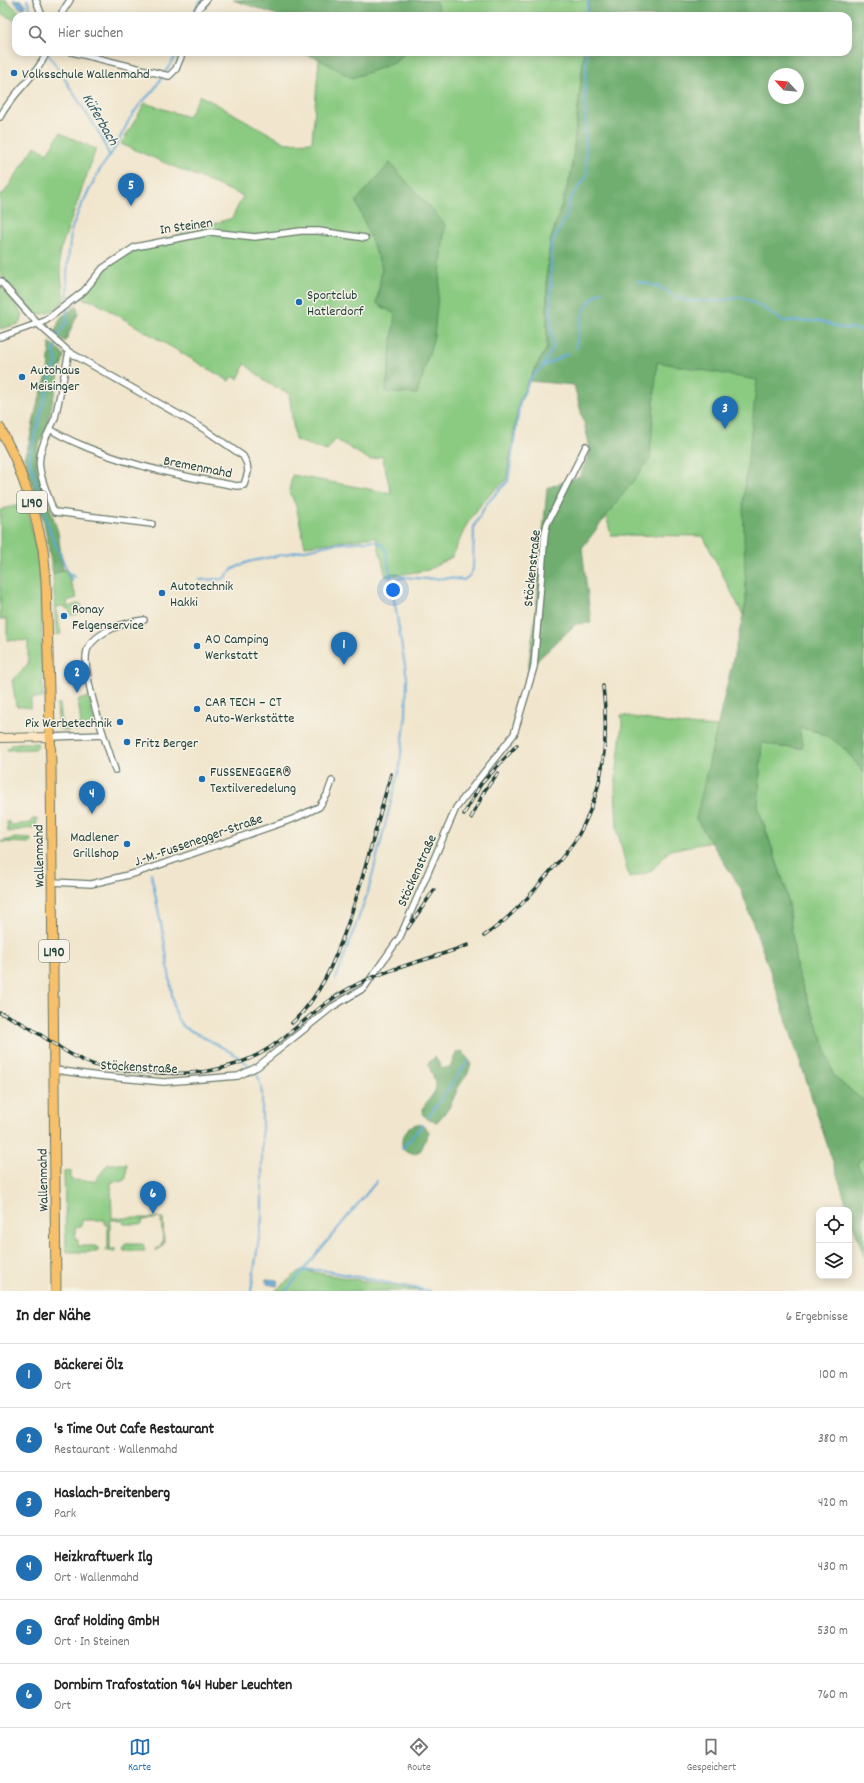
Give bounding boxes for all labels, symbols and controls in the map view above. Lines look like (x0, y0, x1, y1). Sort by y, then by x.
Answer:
search box (12, 12, 852, 56)
icon: search (26, 23, 48, 45)
text: Hier suchen (58, 23, 123, 45)
place label: Volksschule Wallenmahd (22, 65, 150, 85)
marker: Volksschule Wallenmahd (9, 68, 19, 78)
north arrow (768, 68, 804, 104)
water label: Küferbach (75, 90, 124, 151)
pin: 5 (118, 173, 144, 206)
street label: In Steinen (159, 213, 214, 241)
place label: Sportclub Hatlerdorf (307, 286, 365, 322)
marker: Sportclub Hatlerdorf (294, 297, 304, 307)
place label: Autohaus Meisinger (30, 361, 80, 397)
marker: Autohaus Meisinger (17, 372, 27, 382)
pin: 3 (712, 396, 738, 429)
street label: Bremenmahd (162, 452, 234, 484)
road number: L190 (17, 491, 47, 513)
street label: Stöckenstraße (519, 529, 547, 608)
place label: Autotechnik Hakki (170, 577, 233, 613)
your location (383, 580, 403, 600)
marker: Autotechnik Hakki (157, 588, 167, 598)
place label: Ronay Felgenservice (72, 600, 144, 636)
marker: Ronay Felgenservice (59, 611, 69, 621)
place label: AO Camping Werkstatt (205, 630, 269, 666)
pin: 1 (331, 632, 357, 665)
marker: AO Camping Werkstatt (192, 641, 202, 651)
pin: 2 (64, 660, 90, 693)
place label: CAR TECH – CT Auto-Werkstätte (205, 693, 295, 729)
marker: CAR TECH – CT Auto-Werkstätte (192, 704, 202, 714)
place label: Pix Werbetechnik (25, 714, 112, 734)
marker: Pix Werbetechnik (115, 717, 125, 727)
place label: Fritz Berger (135, 734, 199, 754)
marker: Fritz Berger (122, 737, 132, 747)
place label: FUSSENEGGER® Textilveredelung (210, 763, 296, 799)
marker: FUSSENEGGER® Textilveredelung (197, 774, 207, 784)
pin: 4 (79, 781, 105, 814)
street label: J.-M.-Fussenegger-Straße (132, 810, 266, 872)
street label: Wallenmahd (29, 824, 51, 888)
place label: Madlener Grillshop (70, 828, 120, 864)
street label: Stöckenstraße (393, 831, 443, 910)
marker: Madlener Grillshop (122, 839, 132, 849)
road number: L190 (39, 940, 69, 962)
street label: Stöckenstraße (100, 1056, 178, 1080)
street label: Wallenmahd (33, 1148, 55, 1212)
pin: 6 (140, 1181, 166, 1214)
map controls (816, 1207, 852, 1279)
button: locate (816, 1207, 852, 1243)
button: layers (816, 1243, 852, 1279)
text: In der Nähe (16, 1305, 91, 1329)
text: 6 Ergebnisse (786, 1308, 848, 1327)
text: Bäckerei Ölz (54, 1355, 123, 1377)
text: 1 (28, 1366, 30, 1385)
text: 100 m (819, 1366, 848, 1385)
text: Ort (54, 1377, 71, 1396)
text: 's Time Out Cafe Restaurant (54, 1419, 214, 1441)
text: 2 (26, 1430, 32, 1449)
text: 380 m (818, 1430, 848, 1449)
text: Restaurant · Wallenmahd (54, 1441, 177, 1460)
text: Haslach-Breitenberg (54, 1483, 170, 1505)
text: 3 (26, 1494, 32, 1513)
text: 420 m (818, 1494, 848, 1513)
text: Park (54, 1505, 76, 1524)
text: Heizkraftwerk Ilg (54, 1547, 153, 1569)
text: 4 (26, 1558, 32, 1577)
text: 430 m (818, 1558, 848, 1577)
text: Ort · Wallenmahd (54, 1569, 139, 1588)
text: Graf Holding GmbH (54, 1611, 160, 1633)
text: 5 (26, 1622, 32, 1641)
text: 530 m (817, 1622, 848, 1641)
text: Ort · In Steinen (54, 1633, 129, 1652)
text: Dornbirn Trafostation 964 Huber Leuchten (54, 1675, 292, 1697)
text: 6 (26, 1686, 32, 1705)
text: 760 m (818, 1686, 848, 1705)
text: Ort (54, 1697, 71, 1716)
tab: Karte (128, 1736, 151, 1776)
tab: Route (407, 1736, 431, 1776)
tab: Gespeichert (687, 1736, 736, 1776)

